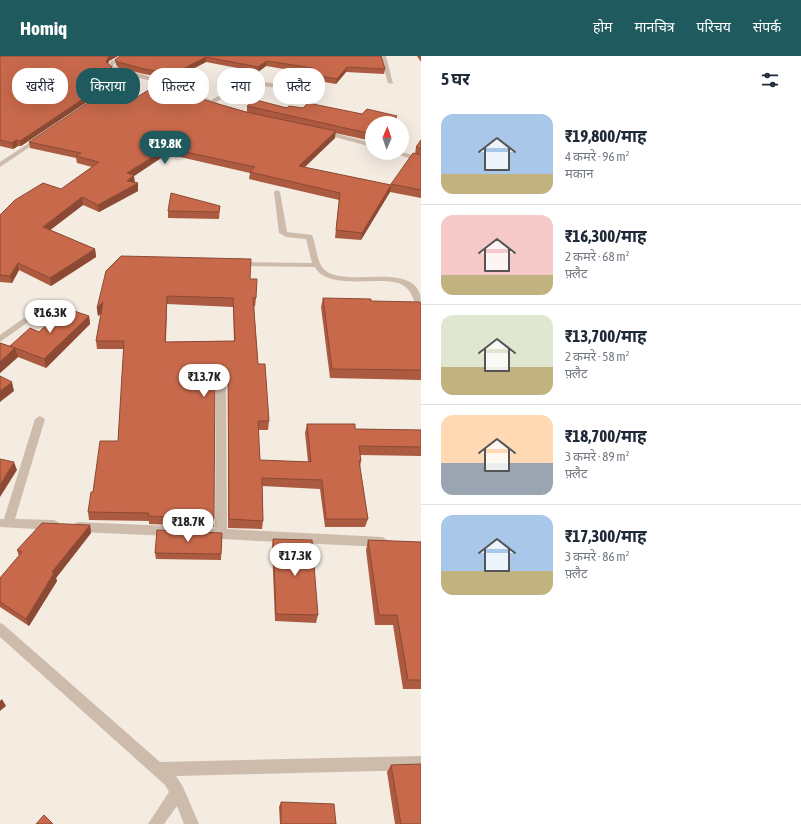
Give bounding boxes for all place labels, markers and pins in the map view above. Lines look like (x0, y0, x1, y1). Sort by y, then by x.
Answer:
pin: ₹19.8K (132, 131, 198, 165)
pin: ₹16.3K (17, 300, 83, 334)
pin: ₹13.7K (171, 364, 237, 398)
pin: ₹18.7K (155, 509, 221, 543)
pin: ₹17.3K (262, 543, 328, 577)

